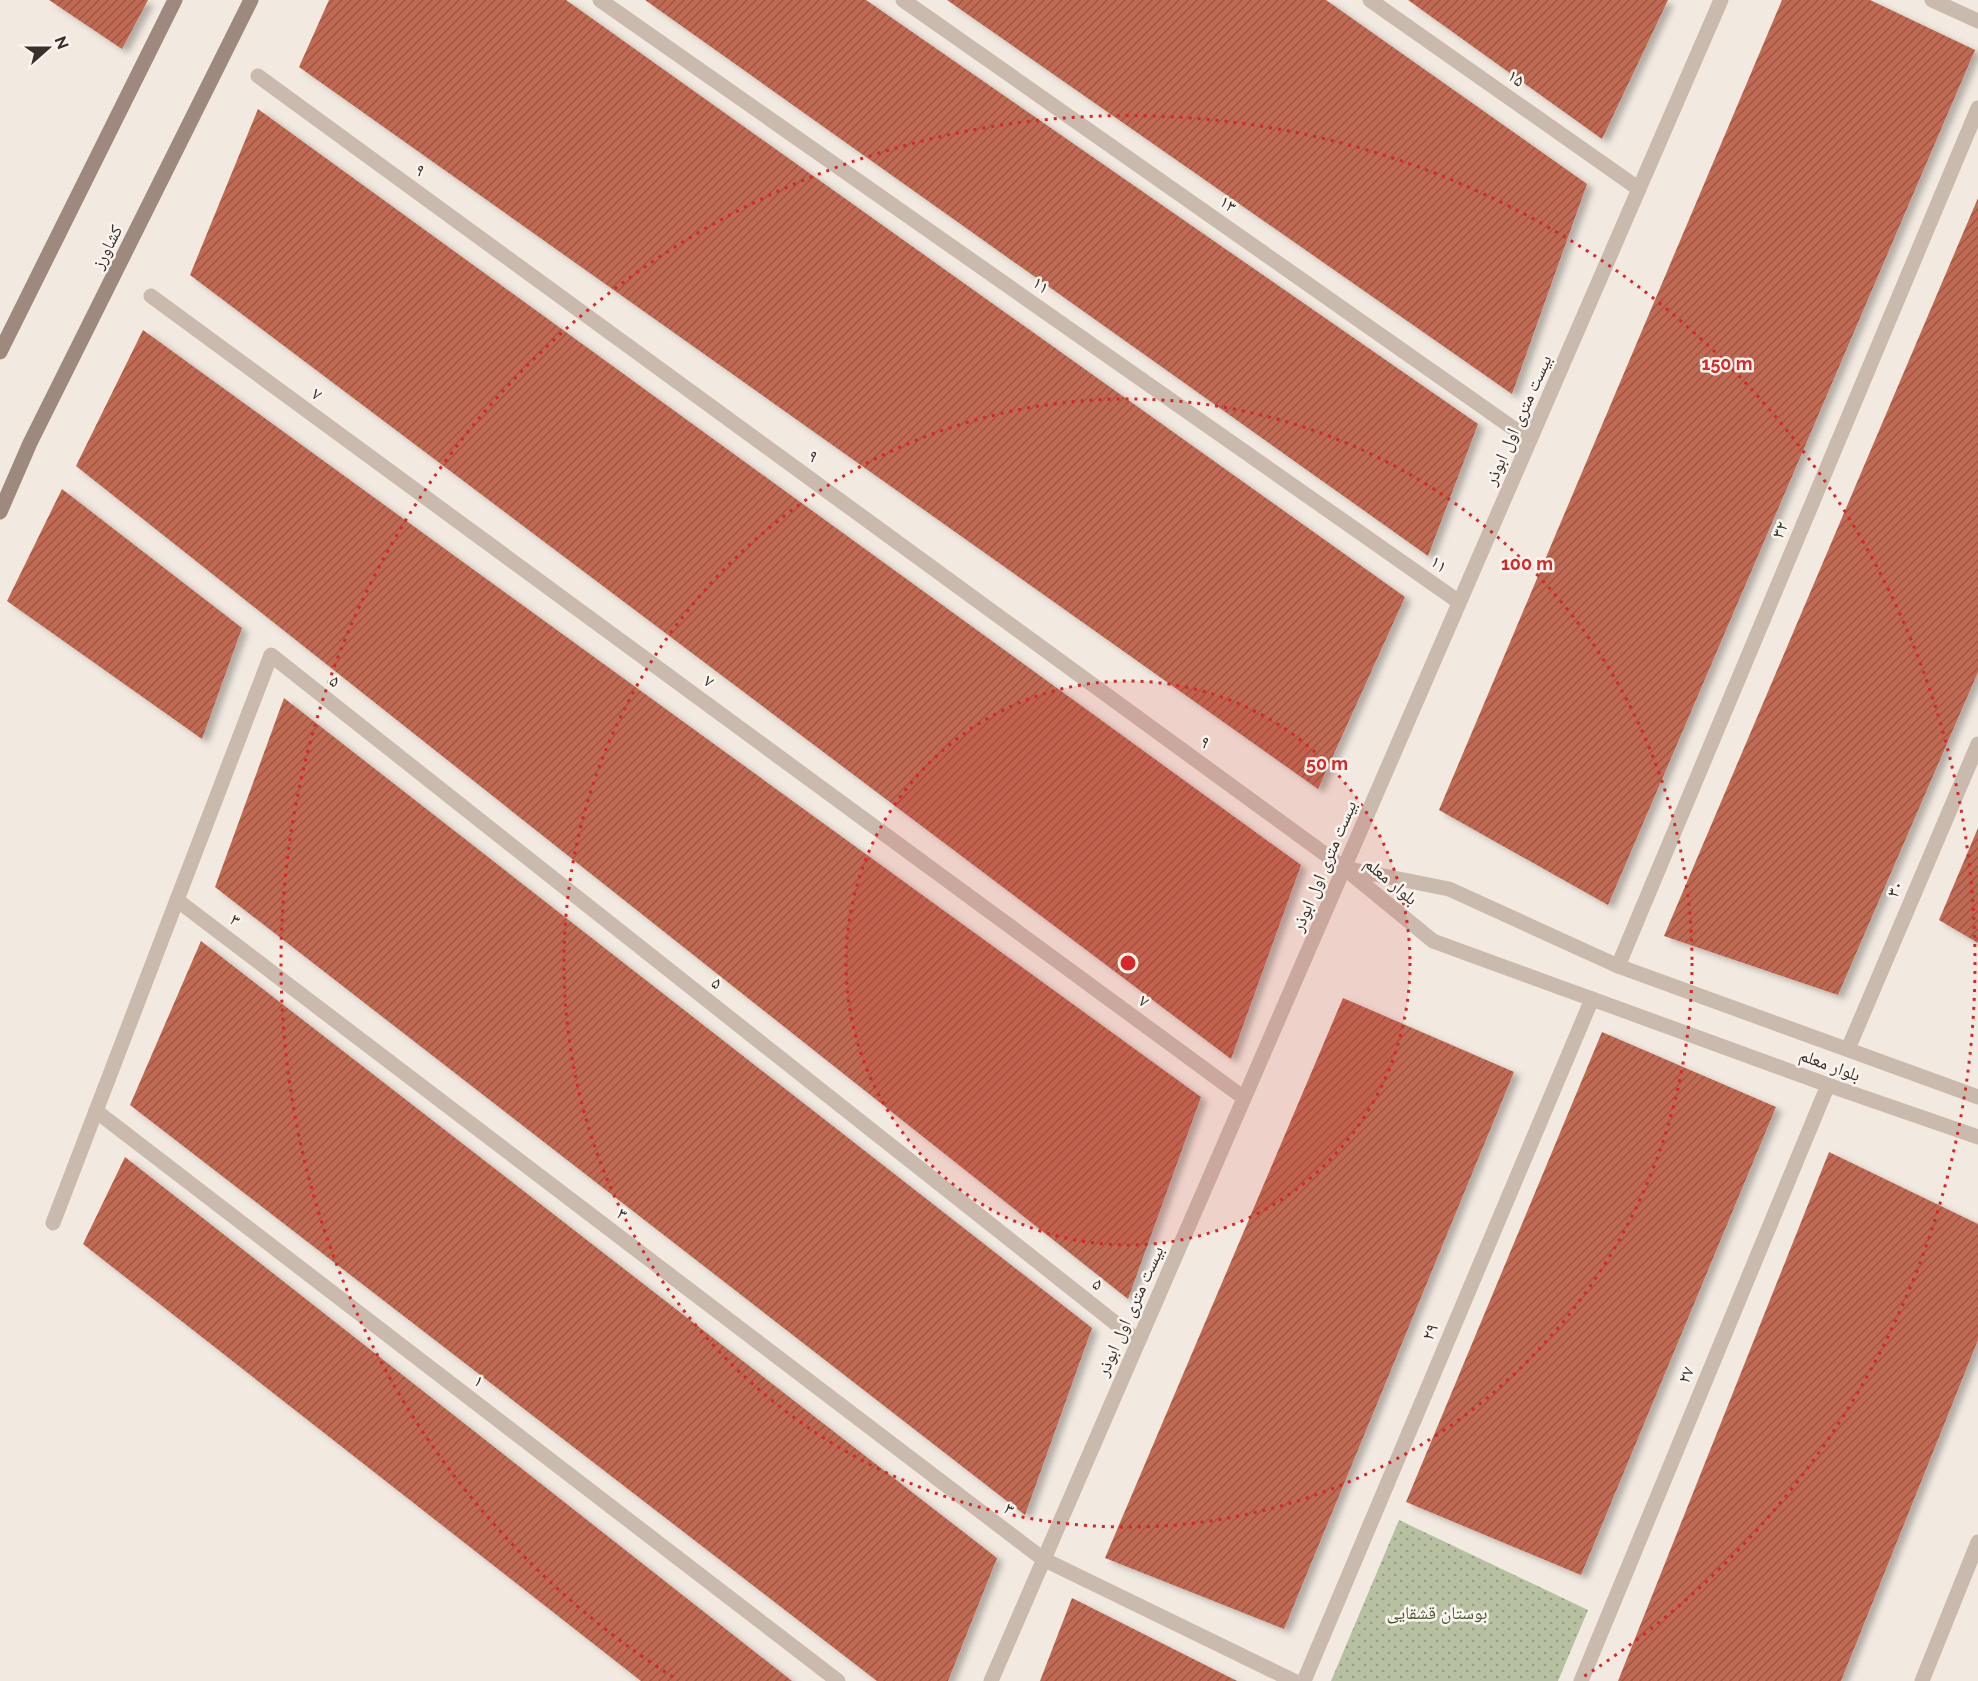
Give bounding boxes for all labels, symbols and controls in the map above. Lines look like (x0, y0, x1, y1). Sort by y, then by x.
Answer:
north arrow (18, 18, 78, 78)
text: N (50, 34, 73, 52)
street label: ۱۵ (1504, 64, 1529, 91)
street label: ۹ (411, 159, 430, 180)
street label: ۱۳ (1216, 190, 1241, 217)
street label: کشاورز (86, 221, 127, 273)
street label: ۱۱ (1029, 271, 1054, 298)
street label: بیست متری اول ابوذر (1479, 351, 1557, 490)
text: 150 m (1702, 353, 1753, 374)
street label: ۷ (308, 383, 327, 404)
street label: ۹ (804, 445, 823, 466)
street label: ۳۲ (1767, 518, 1792, 541)
street label: ۱۱ (1427, 550, 1452, 577)
text: 100 m (1501, 553, 1553, 574)
street label: ۵ (326, 670, 345, 691)
street label: ۷ (700, 670, 719, 691)
street label: ۹ (1196, 731, 1215, 752)
text: 50 m (1306, 753, 1348, 774)
street label: بیست متری اول ابوذر (1286, 797, 1362, 936)
street label: بلوار معلم (1359, 852, 1422, 911)
street label: ۳۰ (1882, 877, 1907, 900)
street label: ۳ (226, 909, 245, 930)
centre of rings (1118, 953, 1138, 973)
street label: ۵ (708, 972, 727, 993)
street label: ۷ (1135, 990, 1154, 1011)
street label: بلوار معلم (1796, 1044, 1863, 1087)
street label: ۳ (613, 1203, 632, 1224)
street label: بیست متری اول ابوذر (1091, 1242, 1169, 1381)
street label: ۵ (1089, 1273, 1108, 1294)
street label: ۲۹ (1417, 1320, 1442, 1343)
street label: ۲۷ (1673, 1363, 1698, 1386)
street label: ۱ (470, 1370, 489, 1391)
street label: ۳ (1000, 1498, 1019, 1519)
park label: بوستان قشقایی (1387, 1602, 1488, 1624)

